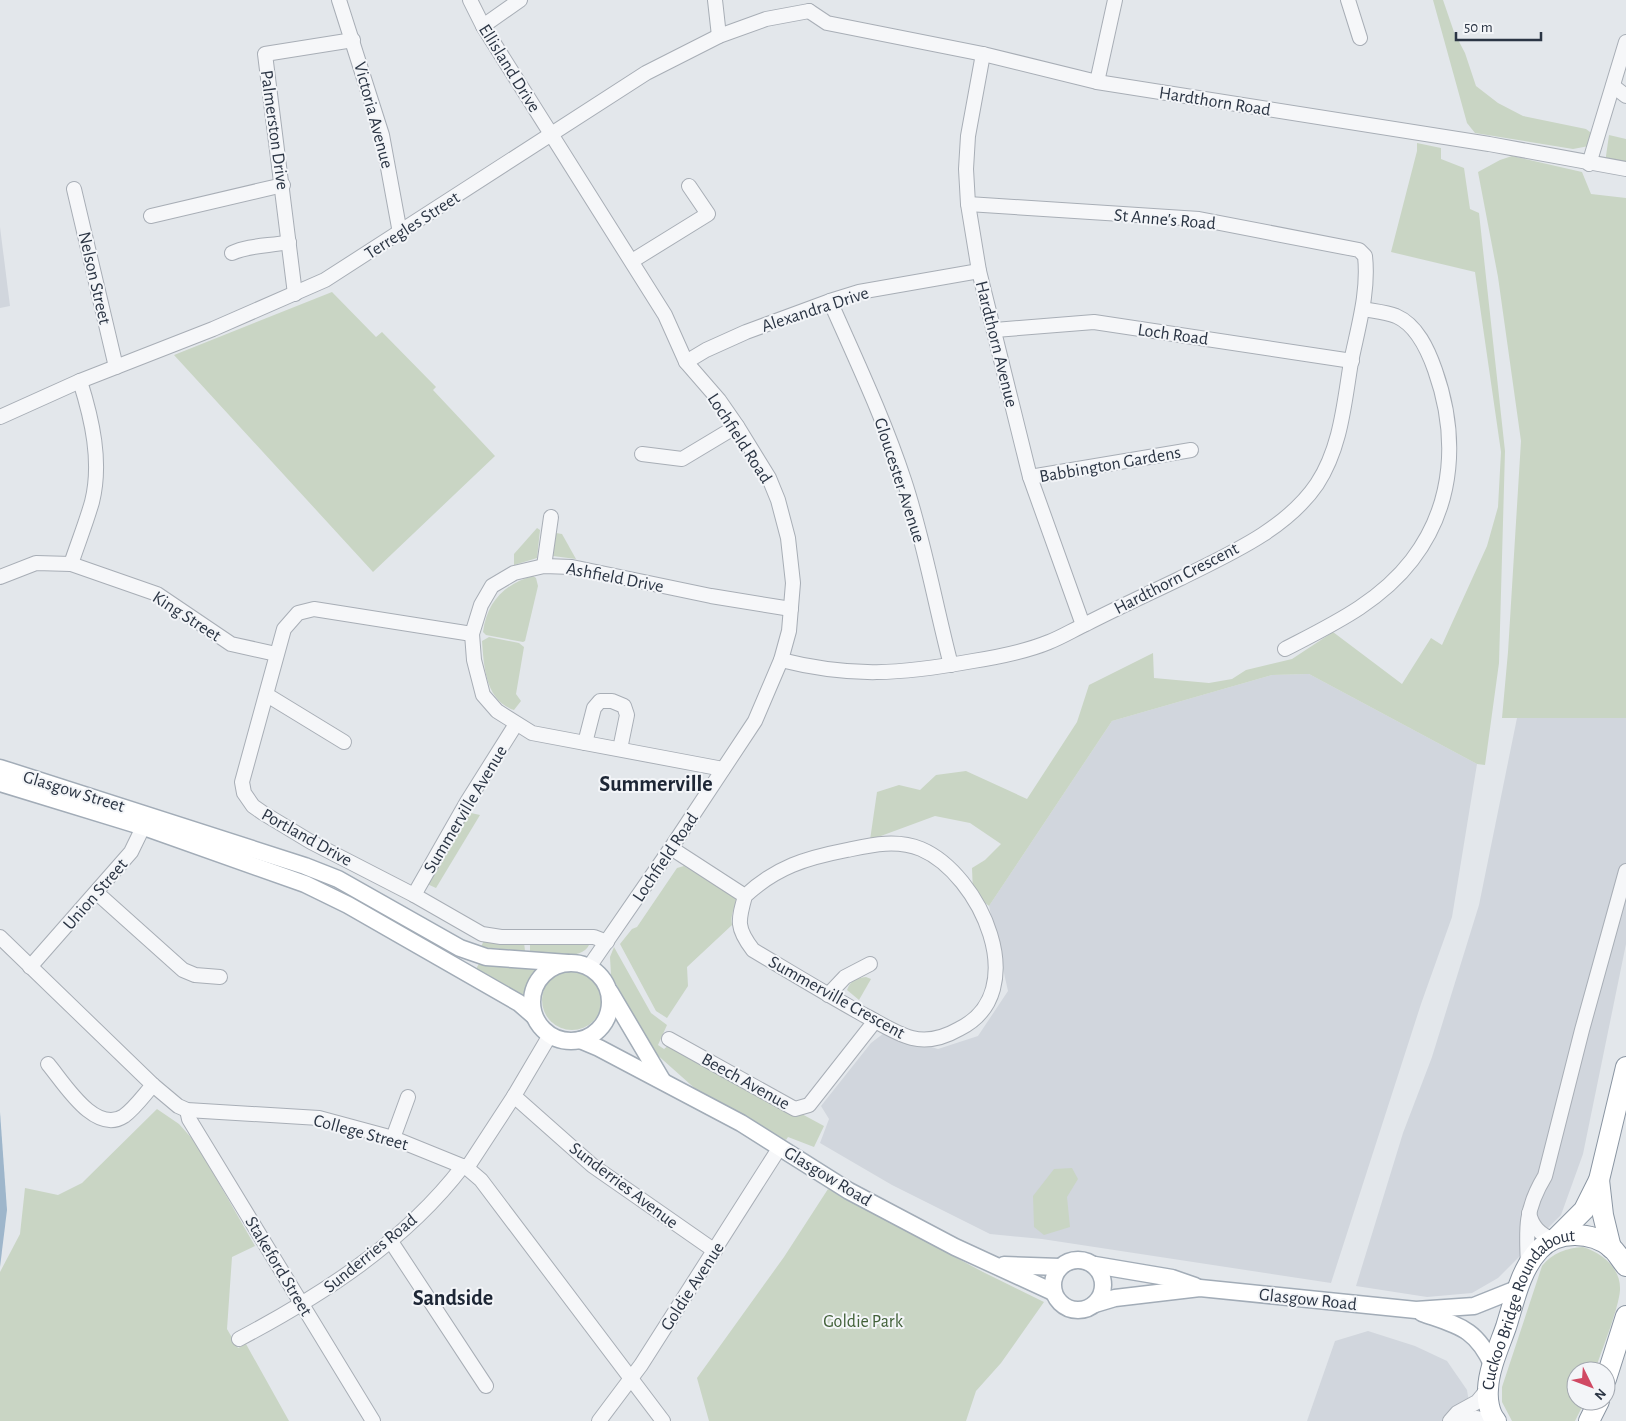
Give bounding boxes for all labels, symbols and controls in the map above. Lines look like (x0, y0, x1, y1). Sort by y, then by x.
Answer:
scale bar (1456, 10, 1541, 42)
text: 50 m (1464, 20, 1493, 35)
street label: Ellisland Drive (475, 21, 543, 116)
street label: Victoria Avenue (350, 60, 396, 170)
street label: Palmerston Drive (257, 69, 291, 191)
street label: Hardthorn Road (1158, 84, 1272, 120)
street label: Terregles Street (362, 188, 463, 263)
street label: St Anne's Road (1113, 207, 1217, 233)
street label: Nelson Street (75, 230, 113, 327)
street label: Hardthorn Avenue (972, 279, 1020, 409)
street label: Alexandra Drive (759, 284, 871, 336)
street label: Loch Road (1136, 321, 1209, 349)
street label: Lochfield Road (704, 390, 775, 487)
street label: Gloucester Avenue (870, 416, 928, 545)
street label: Babbington Gardens (1038, 444, 1182, 486)
street label: Hardthorn Crescent (1111, 540, 1242, 618)
street label: Ashfield Drive (565, 560, 665, 596)
street label: King Street (149, 588, 224, 646)
street label: Summerville Avenue (421, 743, 511, 876)
street label: Glasgow Street (21, 768, 127, 816)
district label: Summerville (599, 773, 713, 795)
street label: Portland Drive (258, 806, 355, 870)
street label: Lochfield Road (630, 810, 702, 905)
street label: Union Street (60, 855, 132, 934)
street label: Summerville Crescent (765, 953, 908, 1043)
street label: Beech Avenue (698, 1050, 793, 1113)
street label: College Street (311, 1112, 410, 1154)
street label: Sunderries Avenue (566, 1139, 681, 1232)
street label: Glasgow Road (781, 1144, 874, 1210)
street label: Sunderries Road (321, 1211, 421, 1297)
street label: Stakeford Street (241, 1213, 315, 1320)
street label: Cuckoo Bridge Roundabout (1480, 1227, 1576, 1391)
street label: Goldie Avenue (658, 1239, 728, 1334)
street label: Glasgow Road (1258, 1286, 1358, 1314)
district label: Sandside (413, 1287, 493, 1309)
park label: Goldie Park (823, 1313, 904, 1331)
north arrow (1566, 1361, 1616, 1411)
text: N (1591, 1386, 1608, 1402)

